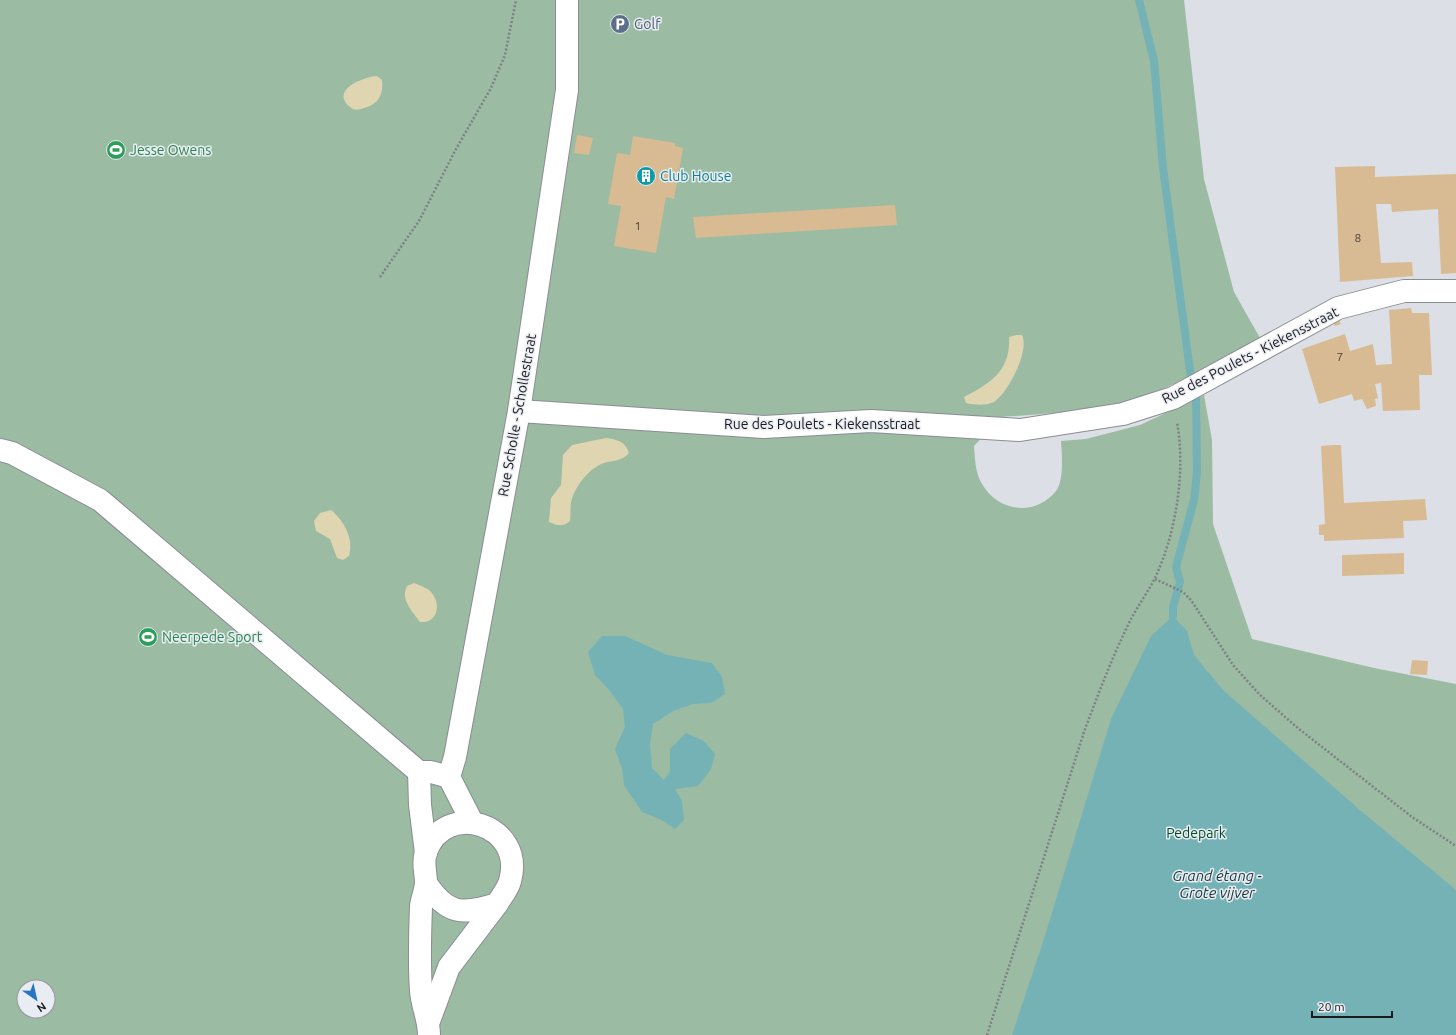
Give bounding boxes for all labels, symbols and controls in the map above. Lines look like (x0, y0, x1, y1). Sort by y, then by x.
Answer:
parking icon: Golf (609, 13, 631, 35)
place label: Golf (634, 16, 661, 32)
sports icon: Jesse Owens (105, 139, 127, 161)
place label: Jesse Owens (130, 142, 211, 158)
building icon: Club House (635, 165, 657, 187)
place label: Club House (660, 168, 731, 184)
house number: 1 (635, 219, 641, 232)
house number: 8 (1355, 231, 1362, 244)
street label: Rue des Poulets - Kiekensstraat (1159, 303, 1341, 407)
street label: Rue Scholle - Schollestraat (495, 332, 539, 498)
house number: 7 (1337, 350, 1343, 363)
street label: Rue des Poulets - Kiekensstraat (724, 416, 921, 432)
sports icon: Neerpede Sport (137, 626, 159, 648)
place label: Neerpede Sport (162, 629, 263, 645)
park label: Pedepark (1166, 825, 1226, 841)
water label: Grand étang - Grote vijver (1172, 867, 1262, 901)
north arrow (16, 979, 56, 1019)
scale bar (1312, 993, 1392, 1019)
text: N (35, 1000, 48, 1015)
text: 20 m (1318, 1000, 1345, 1013)

